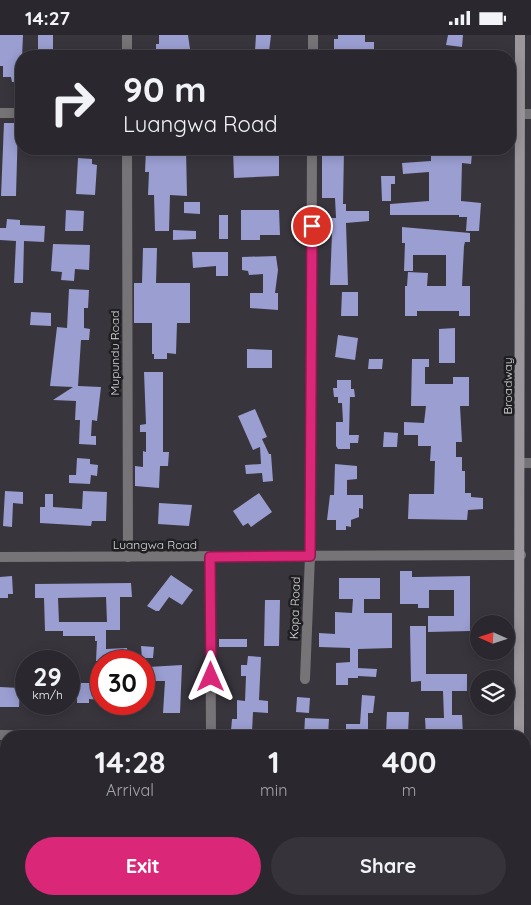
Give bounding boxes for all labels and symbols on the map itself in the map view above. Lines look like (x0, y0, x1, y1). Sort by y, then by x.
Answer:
pin (291, 205, 333, 247)
street label: Mupundu Road (107, 310, 122, 396)
street label: Broadway (500, 357, 515, 415)
street label: Luangwa Road (113, 537, 197, 552)
street label: Kopa Road (286, 576, 303, 640)
north arrow (470, 615, 515, 660)
speed limit sign: 30 (90, 650, 155, 715)
position arrow (184, 650, 236, 702)

